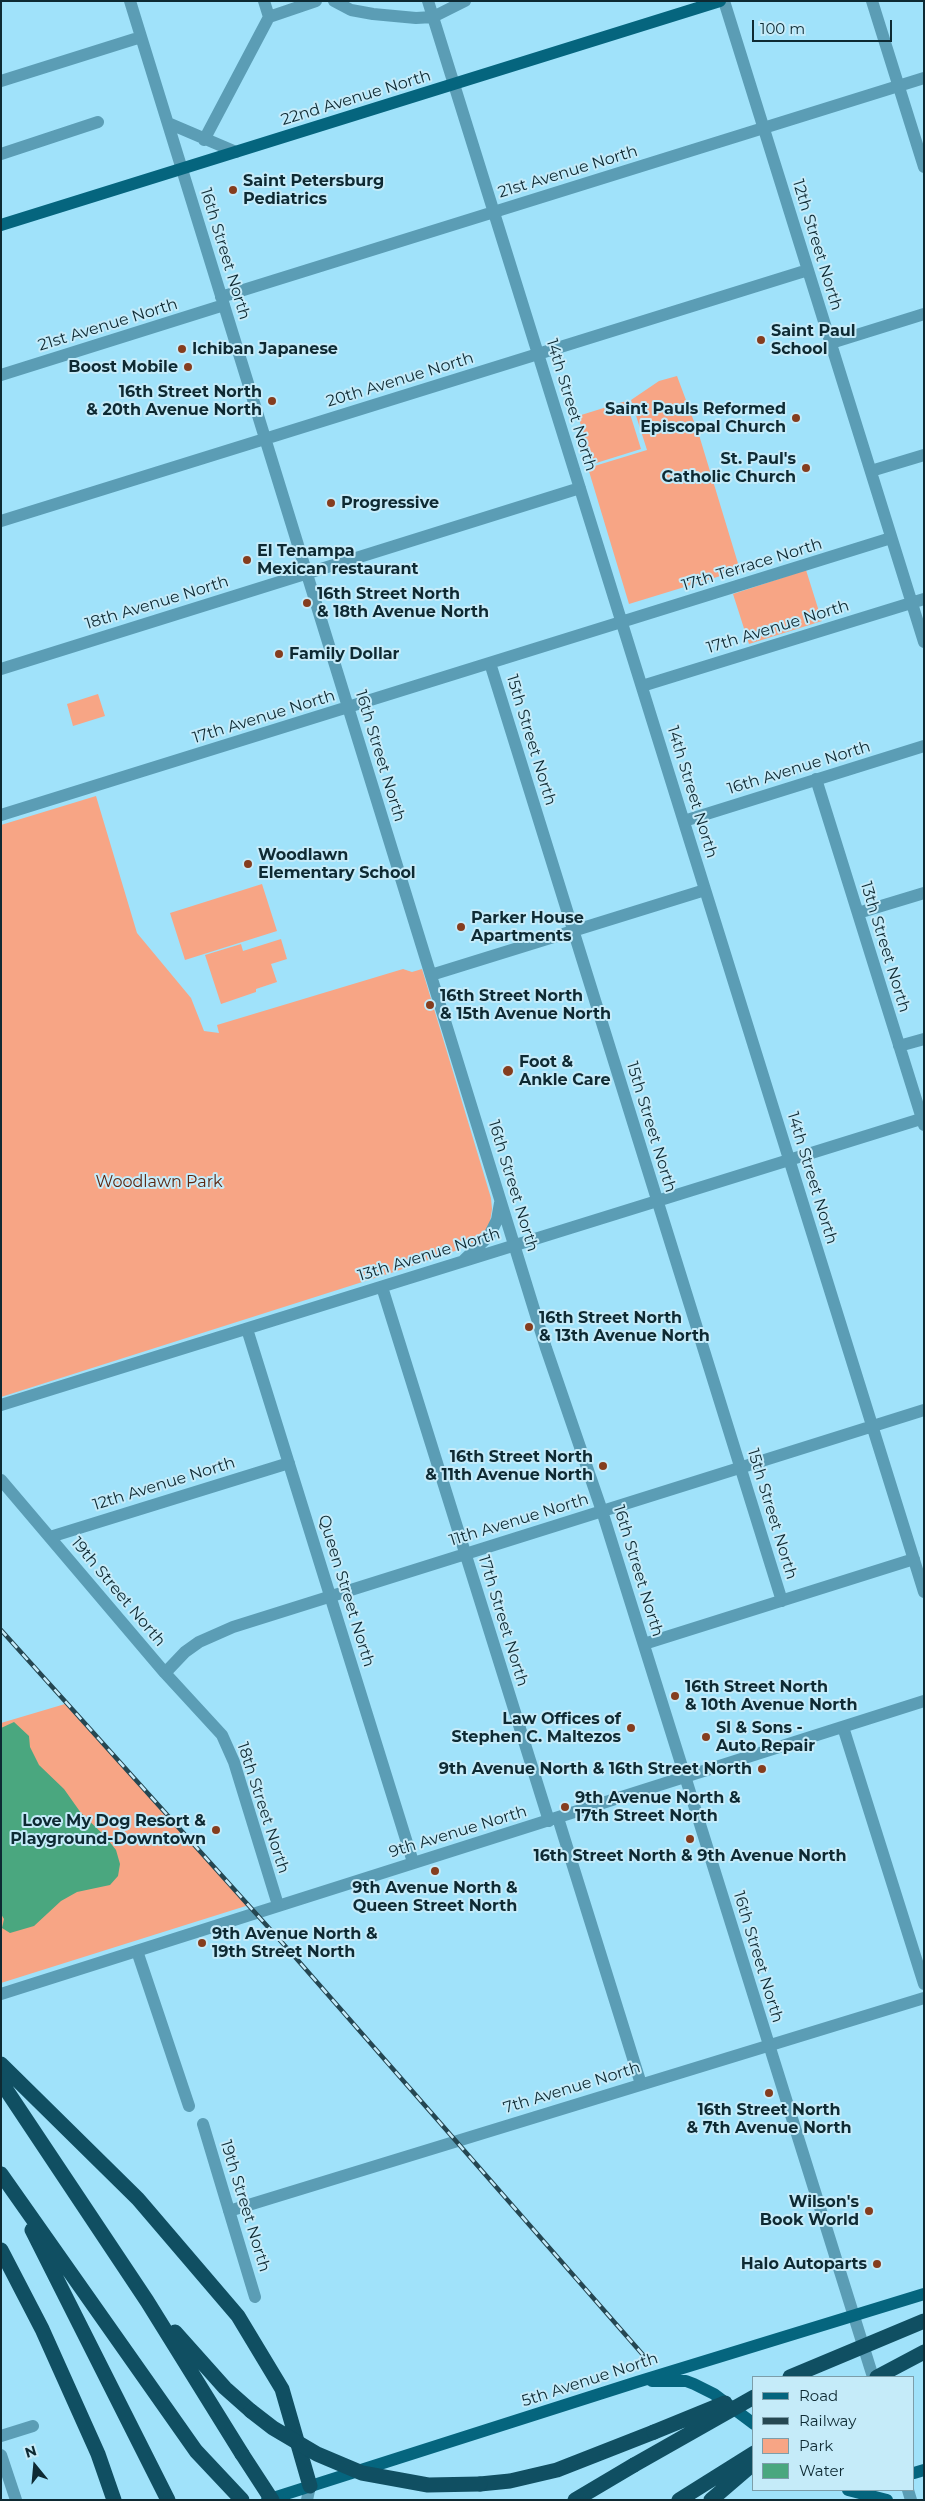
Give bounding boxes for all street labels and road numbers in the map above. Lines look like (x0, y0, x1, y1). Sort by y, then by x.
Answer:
street label: 22nd Avenue North (279, 66, 433, 130)
street label: 21st Avenue North (496, 142, 640, 202)
street label: 12th Street North (788, 177, 846, 313)
street label: 16th Street North (196, 186, 254, 322)
street label: 21st Avenue North (36, 295, 180, 355)
street label: 14th Street North (542, 336, 600, 474)
street label: 20th Avenue North (324, 348, 476, 412)
street label: 17th Terrace North (680, 535, 824, 595)
street label: 18th Avenue North (83, 572, 231, 634)
street label: 17th Avenue North (704, 596, 852, 658)
street label: 15th Street North (502, 672, 560, 808)
street label: 17th Avenue North (190, 686, 338, 748)
street label: 16th Street North (351, 688, 409, 824)
street label: 14th Street North (663, 723, 721, 861)
street label: 16th Avenue North (725, 737, 873, 799)
street label: 13th Street North (856, 879, 914, 1015)
street label: 15th Street North (622, 1059, 680, 1195)
street label: 14th Street North (783, 1109, 841, 1247)
street label: 16th Street North (484, 1118, 542, 1254)
street label: 13th Avenue North (355, 1224, 503, 1286)
street label: 15th Street North (743, 1446, 801, 1582)
street label: 12th Avenue North (90, 1453, 238, 1515)
street label: 11th Avenue North (447, 1490, 591, 1550)
street label: 16th Street North (609, 1503, 667, 1639)
street label: Queen Street North (314, 1513, 378, 1669)
street label: 19th Street North (67, 1533, 169, 1651)
street label: 17th Street North (474, 1553, 532, 1689)
street label: 18th Street North (233, 1740, 293, 1876)
street label: 9th Avenue North (387, 1802, 529, 1862)
street label: 16th Street North (729, 1889, 787, 2025)
street label: 7th Avenue North (501, 2058, 643, 2118)
street label: 19th Street North (216, 2138, 274, 2274)
street label: 5th Avenue North (519, 2349, 661, 2411)

